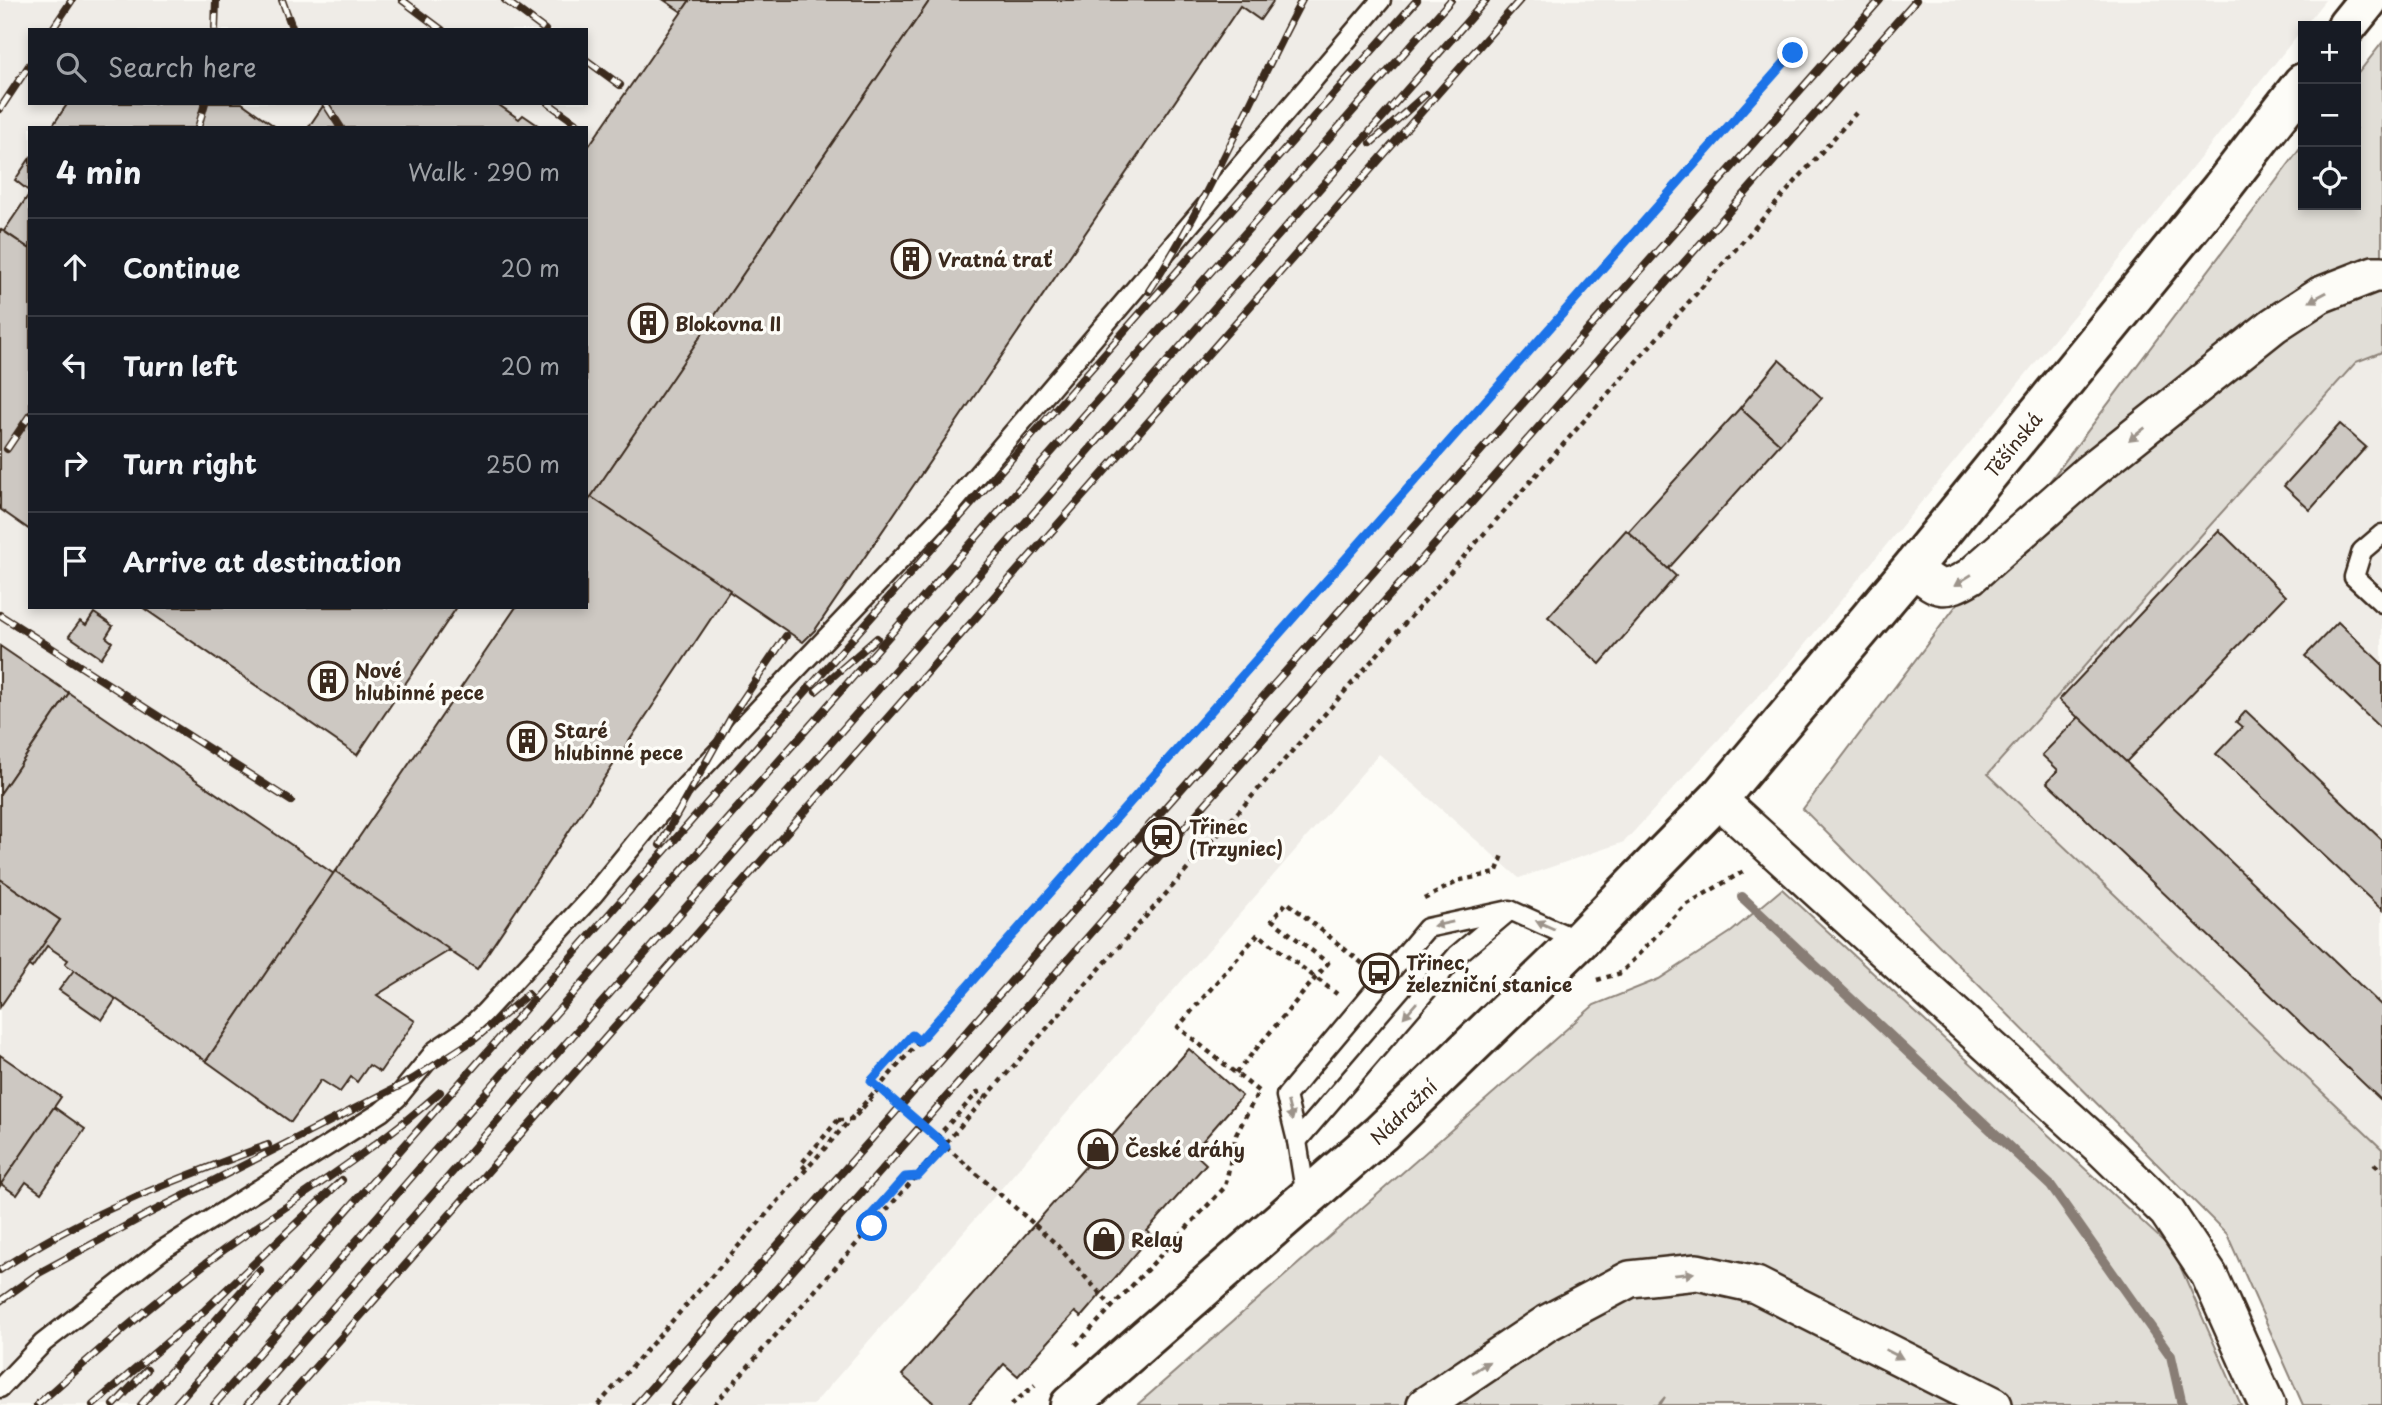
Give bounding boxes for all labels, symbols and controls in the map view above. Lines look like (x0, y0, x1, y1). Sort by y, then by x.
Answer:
map controls (2298, 21, 2361, 210)
button: + (2298, 21, 2361, 84)
search box (28, 28, 588, 105)
route end (1777, 37, 1808, 68)
text: Search here (108, 47, 257, 86)
icon: search (52, 48, 90, 86)
button: − (2298, 84, 2361, 147)
button: locate (2298, 147, 2361, 210)
text: 4 min (56, 149, 142, 194)
text: Walk · 290 m (408, 154, 560, 189)
building icon: Vratná trať (890, 238, 932, 280)
place label: Vratná trať (938, 245, 1053, 273)
icon: ahead (56, 248, 94, 286)
text: Continue (123, 248, 240, 287)
text: 20 m (501, 250, 560, 285)
one-way arrow (2309, 291, 2328, 303)
building icon: Blokovna II (627, 302, 669, 344)
place label: Blokovna II (675, 309, 781, 337)
icon: left (56, 346, 94, 384)
text: Turn left (123, 346, 238, 385)
text: 20 m (501, 348, 560, 383)
street label: Těšínská (1978, 405, 2048, 483)
one-way arrow (2128, 426, 2146, 440)
icon: right (56, 444, 94, 482)
text: Turn right (123, 444, 257, 483)
text: 250 m (486, 446, 560, 481)
icon: arrive (56, 542, 94, 580)
text: Arrive at destination (123, 542, 402, 581)
one-way arrow (1954, 574, 1973, 587)
place label: Nové hlubinné pece (355, 656, 484, 706)
building icon: Nové hlubinné pece (307, 660, 349, 702)
place label: Staré hlubinné pece (554, 716, 683, 766)
building icon: Staré hlubinné pece (506, 720, 548, 762)
place label: Třinec (Trzyniec) (1189, 812, 1283, 862)
station icon: Třinec (Trzyniec) (1141, 816, 1183, 858)
one-way arrow (1432, 919, 1454, 930)
one-way arrow (1534, 919, 1555, 930)
place label: Třinec, železniční stanice (1406, 948, 1572, 998)
bus stop icon: Třinec, železniční stanice (1358, 952, 1400, 994)
one-way arrow (1402, 1001, 1418, 1019)
street label: Nádražní (1364, 1072, 1443, 1151)
one-way arrow (1285, 1101, 1296, 1123)
shop icon: České dráhy (1077, 1128, 1119, 1170)
place label: České dráhy (1125, 1135, 1245, 1163)
route start (856, 1210, 887, 1241)
shop icon: Relay (1083, 1218, 1125, 1260)
place label: Relay (1131, 1225, 1183, 1253)
one-way arrow (1674, 1268, 1696, 1279)
one-way arrow (1884, 1349, 1904, 1360)
one-way arrow (1472, 1360, 1490, 1374)

